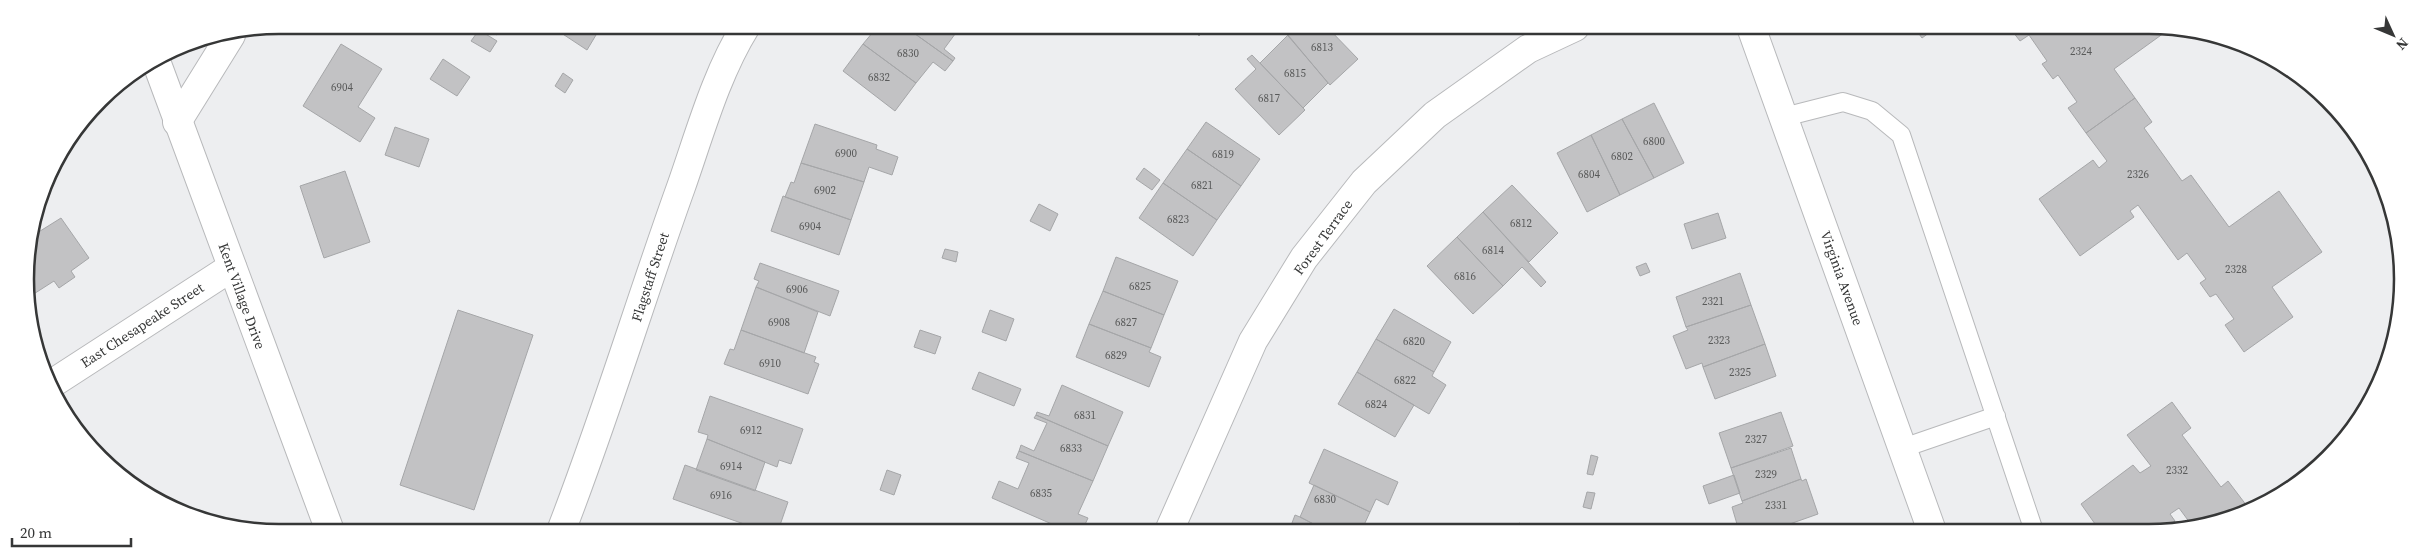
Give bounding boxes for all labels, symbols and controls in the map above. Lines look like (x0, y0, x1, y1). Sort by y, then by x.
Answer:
north arrow (2368, 10, 2418, 60)
text: N (2392, 33, 2413, 55)
house number: 6813 (1311, 40, 1333, 55)
house number: 2324 (2070, 44, 2092, 59)
house number: 6830 (897, 46, 919, 61)
house number: 6815 (1284, 66, 1306, 81)
house number: 6832 (868, 70, 890, 85)
house number: 6904 (331, 80, 353, 95)
house number: 6817 (1258, 91, 1280, 106)
house number: 6800 (1643, 134, 1665, 149)
house number: 6900 (835, 146, 857, 161)
house number: 6819 (1212, 147, 1234, 162)
house number: 6802 (1611, 149, 1633, 164)
house number: 6804 (1578, 167, 1600, 182)
house number: 2326 (2127, 167, 2149, 182)
house number: 6821 (1191, 178, 1213, 193)
house number: 6902 (814, 183, 836, 198)
street label: Forest Terrace (1289, 195, 1357, 279)
house number: 6823 (1167, 212, 1189, 227)
house number: 6812 (1510, 216, 1532, 231)
house number: 6904 (799, 219, 821, 234)
street label: Virginia Avenue (1816, 228, 1868, 328)
street label: Flagstaff Street (626, 229, 674, 324)
street label: Kent Village Drive (214, 240, 270, 352)
house number: 6814 (1482, 243, 1504, 258)
house number: 2328 (2225, 262, 2247, 277)
house number: 6816 (1454, 269, 1476, 284)
street label: East Chesapeake Street (77, 277, 208, 372)
house number: 6825 (1129, 279, 1151, 294)
house number: 6906 (786, 282, 808, 297)
house number: 2321 (1702, 294, 1724, 309)
house number: 6908 (768, 315, 790, 330)
house number: 6827 (1115, 315, 1137, 330)
house number: 2323 (1708, 333, 1730, 348)
house number: 6820 (1403, 334, 1425, 349)
house number: 6829 (1105, 348, 1127, 363)
house number: 6910 (759, 356, 781, 371)
house number: 2325 (1729, 365, 1751, 380)
house number: 6822 (1394, 373, 1416, 388)
house number: 6824 (1365, 397, 1387, 412)
house number: 6831 (1074, 408, 1096, 423)
house number: 6912 (740, 423, 762, 438)
house number: 2327 (1745, 432, 1767, 447)
house number: 6833 (1060, 441, 1082, 456)
house number: 6914 (720, 459, 742, 474)
house number: 2332 (2166, 463, 2188, 478)
house number: 2329 (1755, 467, 1777, 482)
house number: 6835 (1030, 486, 1052, 501)
house number: 6916 (710, 488, 732, 503)
house number: 6830 (1314, 492, 1336, 507)
house number: 2331 (1765, 498, 1787, 513)
scale bar (12, 516, 131, 548)
text: 20 m (20, 522, 52, 543)

